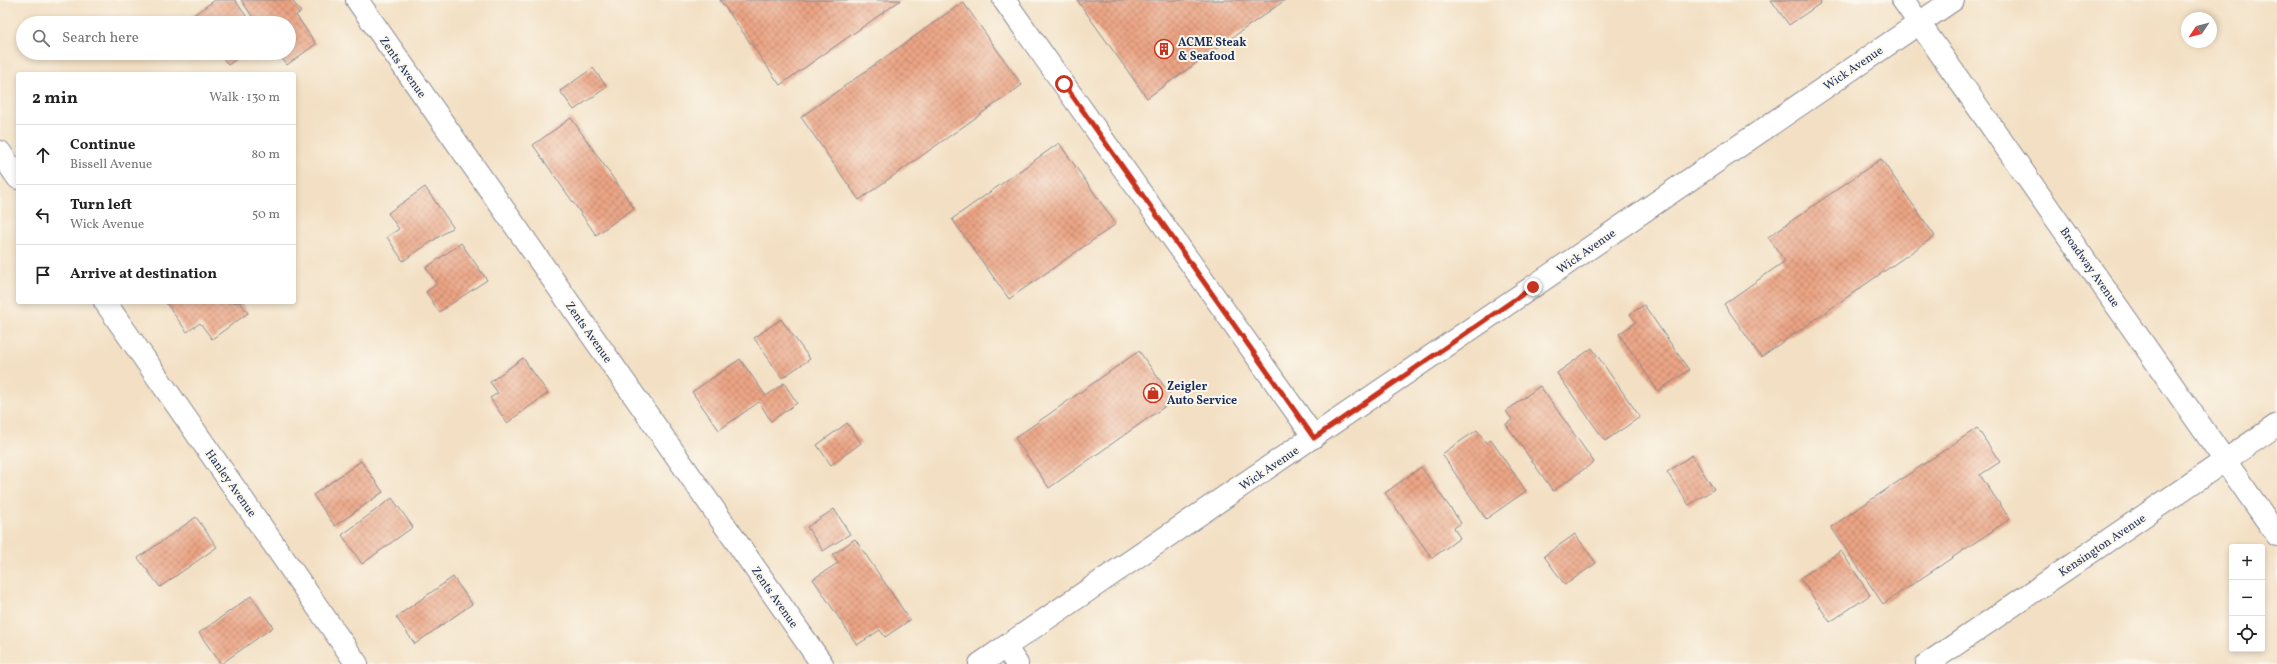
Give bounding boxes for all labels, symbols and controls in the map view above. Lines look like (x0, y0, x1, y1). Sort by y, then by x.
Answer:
north arrow (2181, 12, 2217, 48)
search box (16, 16, 296, 60)
icon: search (30, 27, 52, 49)
text: Search here (62, 28, 139, 49)
street label: Zents Avenue (375, 34, 429, 102)
place label: ACME Steak & Seafood (1178, 35, 1247, 65)
building icon: ACME Steak & Seafood (1153, 38, 1175, 60)
street label: Wick Avenue (1821, 43, 1887, 95)
route start (1055, 75, 1073, 93)
text: 2 min (32, 87, 78, 110)
text: Walk · 130 m (209, 89, 280, 107)
text: Continue (70, 135, 135, 156)
icon: ahead (32, 144, 54, 166)
text: 80 m (251, 146, 280, 164)
text: Bissell Avenue (70, 156, 152, 174)
text: Turn left (70, 195, 132, 216)
icon: left (32, 204, 54, 226)
text: 50 m (252, 206, 280, 224)
text: Wick Avenue (70, 216, 144, 234)
street label: Broadway Avenue (2056, 224, 2123, 311)
street label: Wick Avenue (1554, 225, 1619, 278)
icon: arrive (32, 264, 54, 286)
text: Arrive at destination (70, 264, 217, 285)
route end (1524, 278, 1542, 296)
street label: Zents Avenue (561, 299, 615, 367)
place label: Zeigler Auto Service (1167, 379, 1237, 409)
shop icon: Zeigler Auto Service (1142, 382, 1164, 404)
street label: Wick Avenue (1237, 443, 1303, 495)
street label: Hanley Avenue (201, 447, 260, 521)
street label: Kensington Avenue (2056, 511, 2150, 581)
map controls (2229, 544, 2265, 652)
button: + (2229, 544, 2265, 580)
street label: Zents Avenue (747, 564, 801, 632)
button: − (2229, 580, 2265, 616)
button: locate (2229, 616, 2265, 652)

